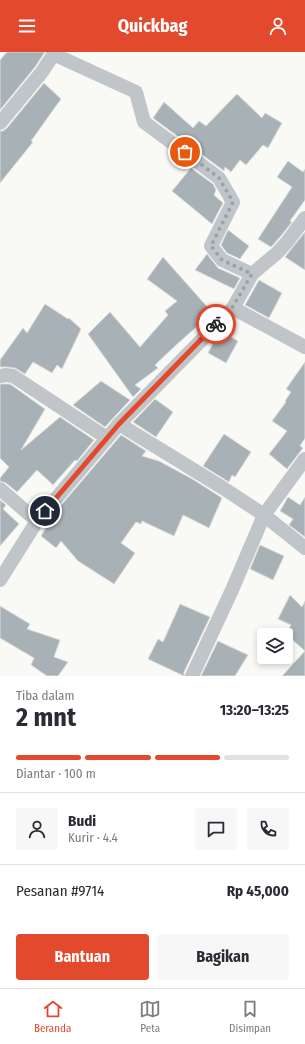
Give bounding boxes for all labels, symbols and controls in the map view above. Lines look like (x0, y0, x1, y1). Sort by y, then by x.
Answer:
icon: menu (16, 15, 38, 37)
text: Quickbag (118, 15, 187, 37)
icon: person (267, 15, 289, 37)
pin (168, 135, 202, 169)
icon: bag (174, 141, 196, 163)
courier (196, 304, 236, 344)
icon: bike (205, 313, 227, 335)
pin (28, 494, 62, 528)
icon: home (34, 500, 56, 522)
map controls (257, 628, 293, 664)
button: layers (257, 628, 293, 664)
text: Tiba dalam (16, 688, 74, 703)
text: 13:20–13:25 (220, 701, 289, 719)
text: 2 mnt (16, 702, 76, 733)
text: Diantar · 100 m (16, 766, 96, 781)
button: person (16, 808, 58, 850)
button: chat (195, 808, 237, 850)
button: phone (247, 808, 289, 850)
text: Budi (68, 812, 96, 830)
text: Kurir · 4.4 (68, 830, 118, 845)
text: Pesanan #9714 (16, 882, 104, 900)
text: Rp 45,000 (227, 882, 289, 900)
button: Bantuan (16, 934, 149, 980)
button: Bagikan (157, 934, 289, 980)
tab: Beranda (34, 998, 71, 1035)
tab: Peta (139, 998, 161, 1035)
tab: Disimpan (229, 998, 271, 1035)

